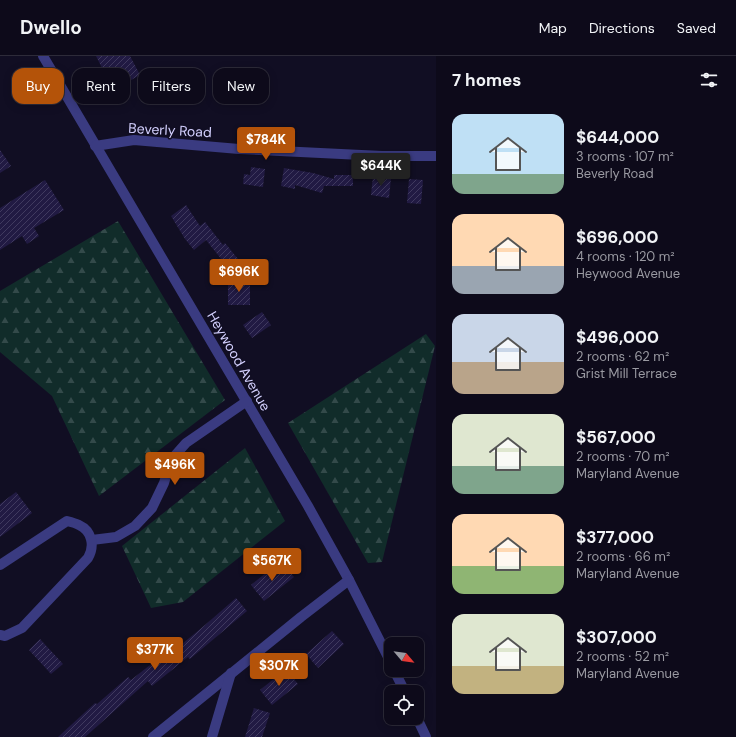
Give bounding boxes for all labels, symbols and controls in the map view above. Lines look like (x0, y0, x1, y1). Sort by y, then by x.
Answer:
text: Dwello (20, 15, 82, 40)
text: Map (539, 19, 567, 37)
text: Directions (589, 19, 655, 37)
text: Saved (677, 19, 716, 37)
chip: Buy (12, 68, 64, 104)
chip: Rent (72, 68, 130, 104)
chip: Filters (138, 68, 205, 104)
chip: New (213, 68, 269, 104)
text: 7 homes (452, 69, 521, 91)
icon: filters (698, 69, 720, 91)
street label: Beverly Road (128, 119, 212, 141)
text: $644,000 (576, 126, 659, 148)
pin: $784K (238, 127, 294, 161)
icon: home (484, 130, 532, 178)
text: $784K (246, 131, 286, 148)
text: 3 rooms · 107 m² (576, 148, 674, 165)
pin: $644K (353, 153, 409, 187)
text: $644K (360, 157, 402, 174)
text: Beverly Road (576, 165, 654, 182)
text: $696,000 (576, 226, 658, 248)
icon: home (484, 230, 532, 278)
text: 4 rooms · 120 m² (576, 248, 675, 265)
pin: $696K (211, 259, 267, 293)
text: $696K (219, 263, 259, 280)
text: Heywood Avenue (576, 265, 680, 282)
street label: Heywood Avenue (203, 308, 275, 414)
text: $496,000 (576, 326, 659, 348)
icon: home (484, 330, 532, 378)
text: 2 rooms · 62 m² (576, 348, 669, 365)
text: Grist Mill Terrace (576, 365, 677, 382)
text: $567,000 (576, 426, 656, 448)
icon: home (484, 430, 532, 478)
text: 2 rooms · 70 m² (576, 448, 670, 465)
pin: $496K (147, 452, 203, 486)
text: $496K (154, 456, 196, 473)
text: Maryland Avenue (576, 465, 679, 482)
text: $377,000 (576, 526, 654, 548)
icon: home (484, 530, 532, 578)
pin: $567K (244, 548, 300, 582)
text: 2 rooms · 66 m² (576, 548, 670, 565)
text: $567K (252, 552, 292, 569)
text: Maryland Avenue (576, 565, 679, 582)
text: $307,000 (576, 626, 657, 648)
icon: home (484, 630, 532, 678)
pin: $377K (127, 637, 183, 671)
north arrow (384, 637, 424, 677)
map controls (384, 637, 424, 725)
text: $377K (136, 641, 174, 658)
text: 2 rooms · 52 m² (576, 648, 669, 665)
pin: $307K (251, 653, 307, 687)
text: $307K (259, 657, 299, 674)
text: Maryland Avenue (576, 665, 679, 682)
button: locate (384, 685, 424, 725)

